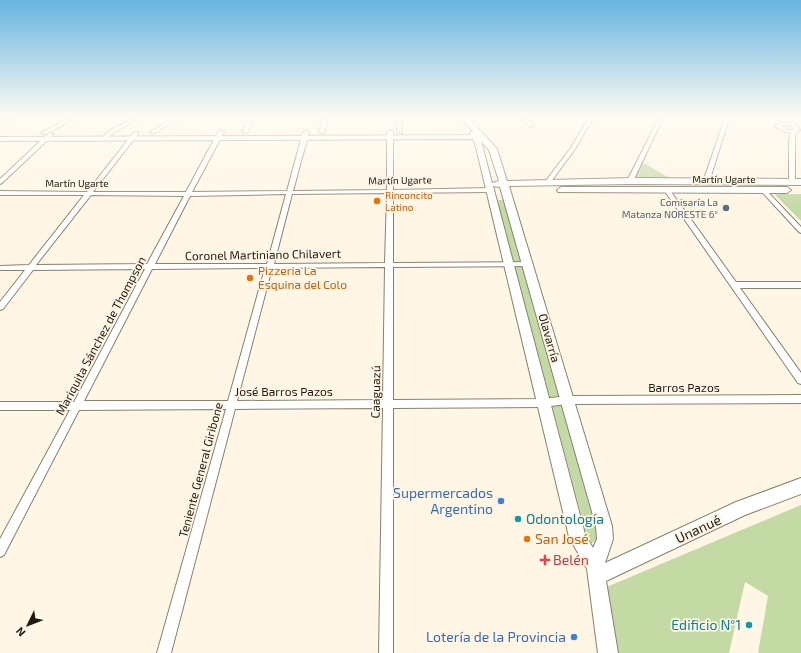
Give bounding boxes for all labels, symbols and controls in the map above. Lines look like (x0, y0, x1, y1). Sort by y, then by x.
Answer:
street label: Martín Ugarte (368, 173, 432, 187)
street label: Martín Ugarte (692, 173, 756, 185)
street label: Martín Ugarte (45, 177, 109, 189)
place label: Rinconcito Latino (385, 189, 433, 213)
marker: Rinconcito Latino (372, 196, 382, 206)
place label: Comisaría La Matanza NORESTE 6° (622, 196, 718, 220)
marker: Comisaría La Matanza NORESTE 6° (721, 203, 731, 213)
street label: Coronel Martiniano Chilavert (185, 246, 342, 262)
street label: Mariquita Sánchez de Thompson (52, 254, 148, 417)
place label: Pizzeria La Esquina del Colo (258, 263, 347, 291)
marker: Pizzeria La Esquina del Colo (245, 273, 255, 283)
street label: Olavarría (536, 312, 564, 364)
street label: Caaguazú (368, 365, 382, 419)
street label: Barros Pazos (648, 380, 720, 394)
street label: José Barros Pazos (235, 384, 333, 398)
street label: Teniente General Giribone (175, 401, 225, 539)
place label: Supermercados Argentino (393, 484, 493, 517)
marker: Supermercados Argentino (496, 496, 506, 506)
place label: Odontología (526, 510, 604, 527)
street label: Unanué (672, 511, 723, 547)
marker: Odontología (513, 514, 523, 524)
place label: San José (535, 530, 589, 547)
marker: San José (522, 534, 532, 544)
place label: Belén (553, 551, 589, 568)
marker: Belén (540, 555, 550, 565)
north arrow (8, 605, 48, 645)
place label: Edificio N°1 (671, 616, 741, 633)
marker: Edificio N°1 (744, 620, 754, 630)
text: N (13, 625, 28, 640)
place label: Lotería de la Provincia (426, 628, 566, 645)
marker: Lotería de la Provincia (569, 632, 579, 642)

